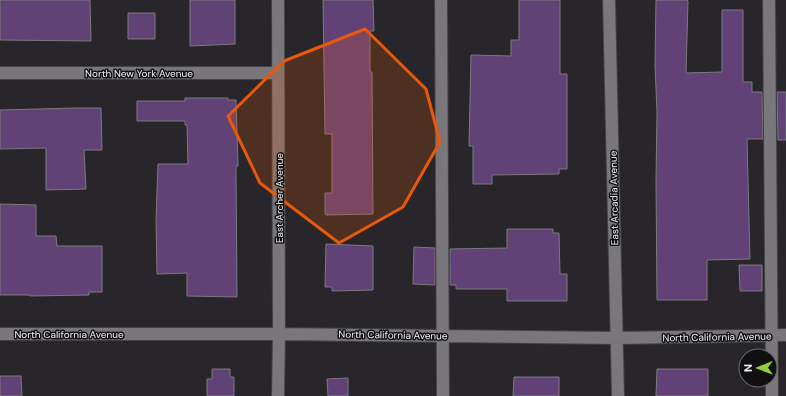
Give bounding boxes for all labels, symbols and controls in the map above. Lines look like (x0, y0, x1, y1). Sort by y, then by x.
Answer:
street label: North New York Avenue (85, 67, 193, 80)
street label: East Arcadia Avenue (607, 150, 621, 245)
street label: East Archer Avenue (273, 153, 286, 243)
street label: North California Avenue (14, 328, 124, 341)
street label: North California Avenue (338, 328, 448, 342)
street label: North California Avenue (662, 330, 772, 344)
north arrow (738, 348, 778, 388)
text: N (741, 364, 755, 372)

